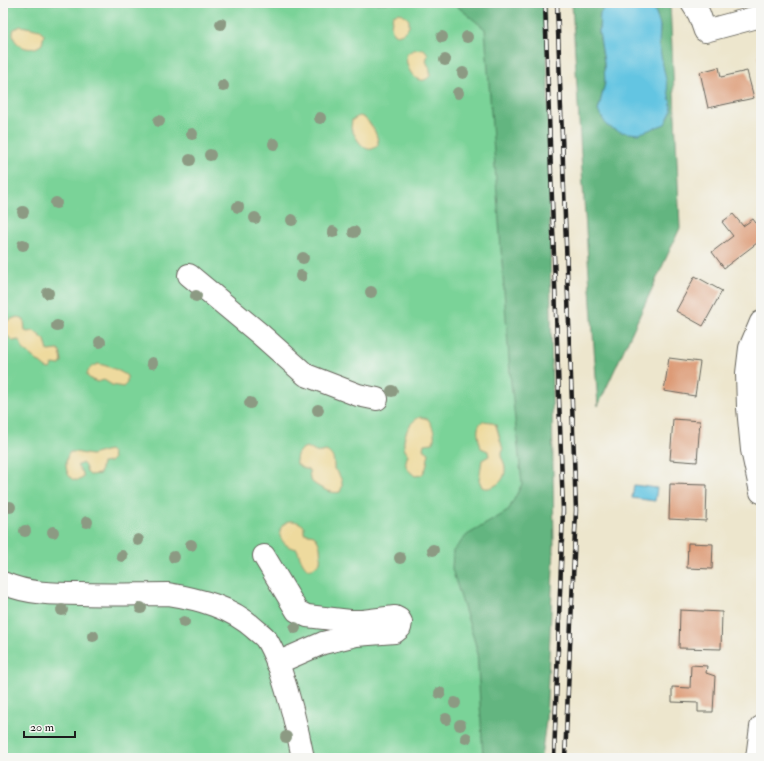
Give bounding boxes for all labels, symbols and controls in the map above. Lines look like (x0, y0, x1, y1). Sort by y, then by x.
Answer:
scale bar (24, 713, 75, 739)
text: 20 m (30, 720, 55, 735)

